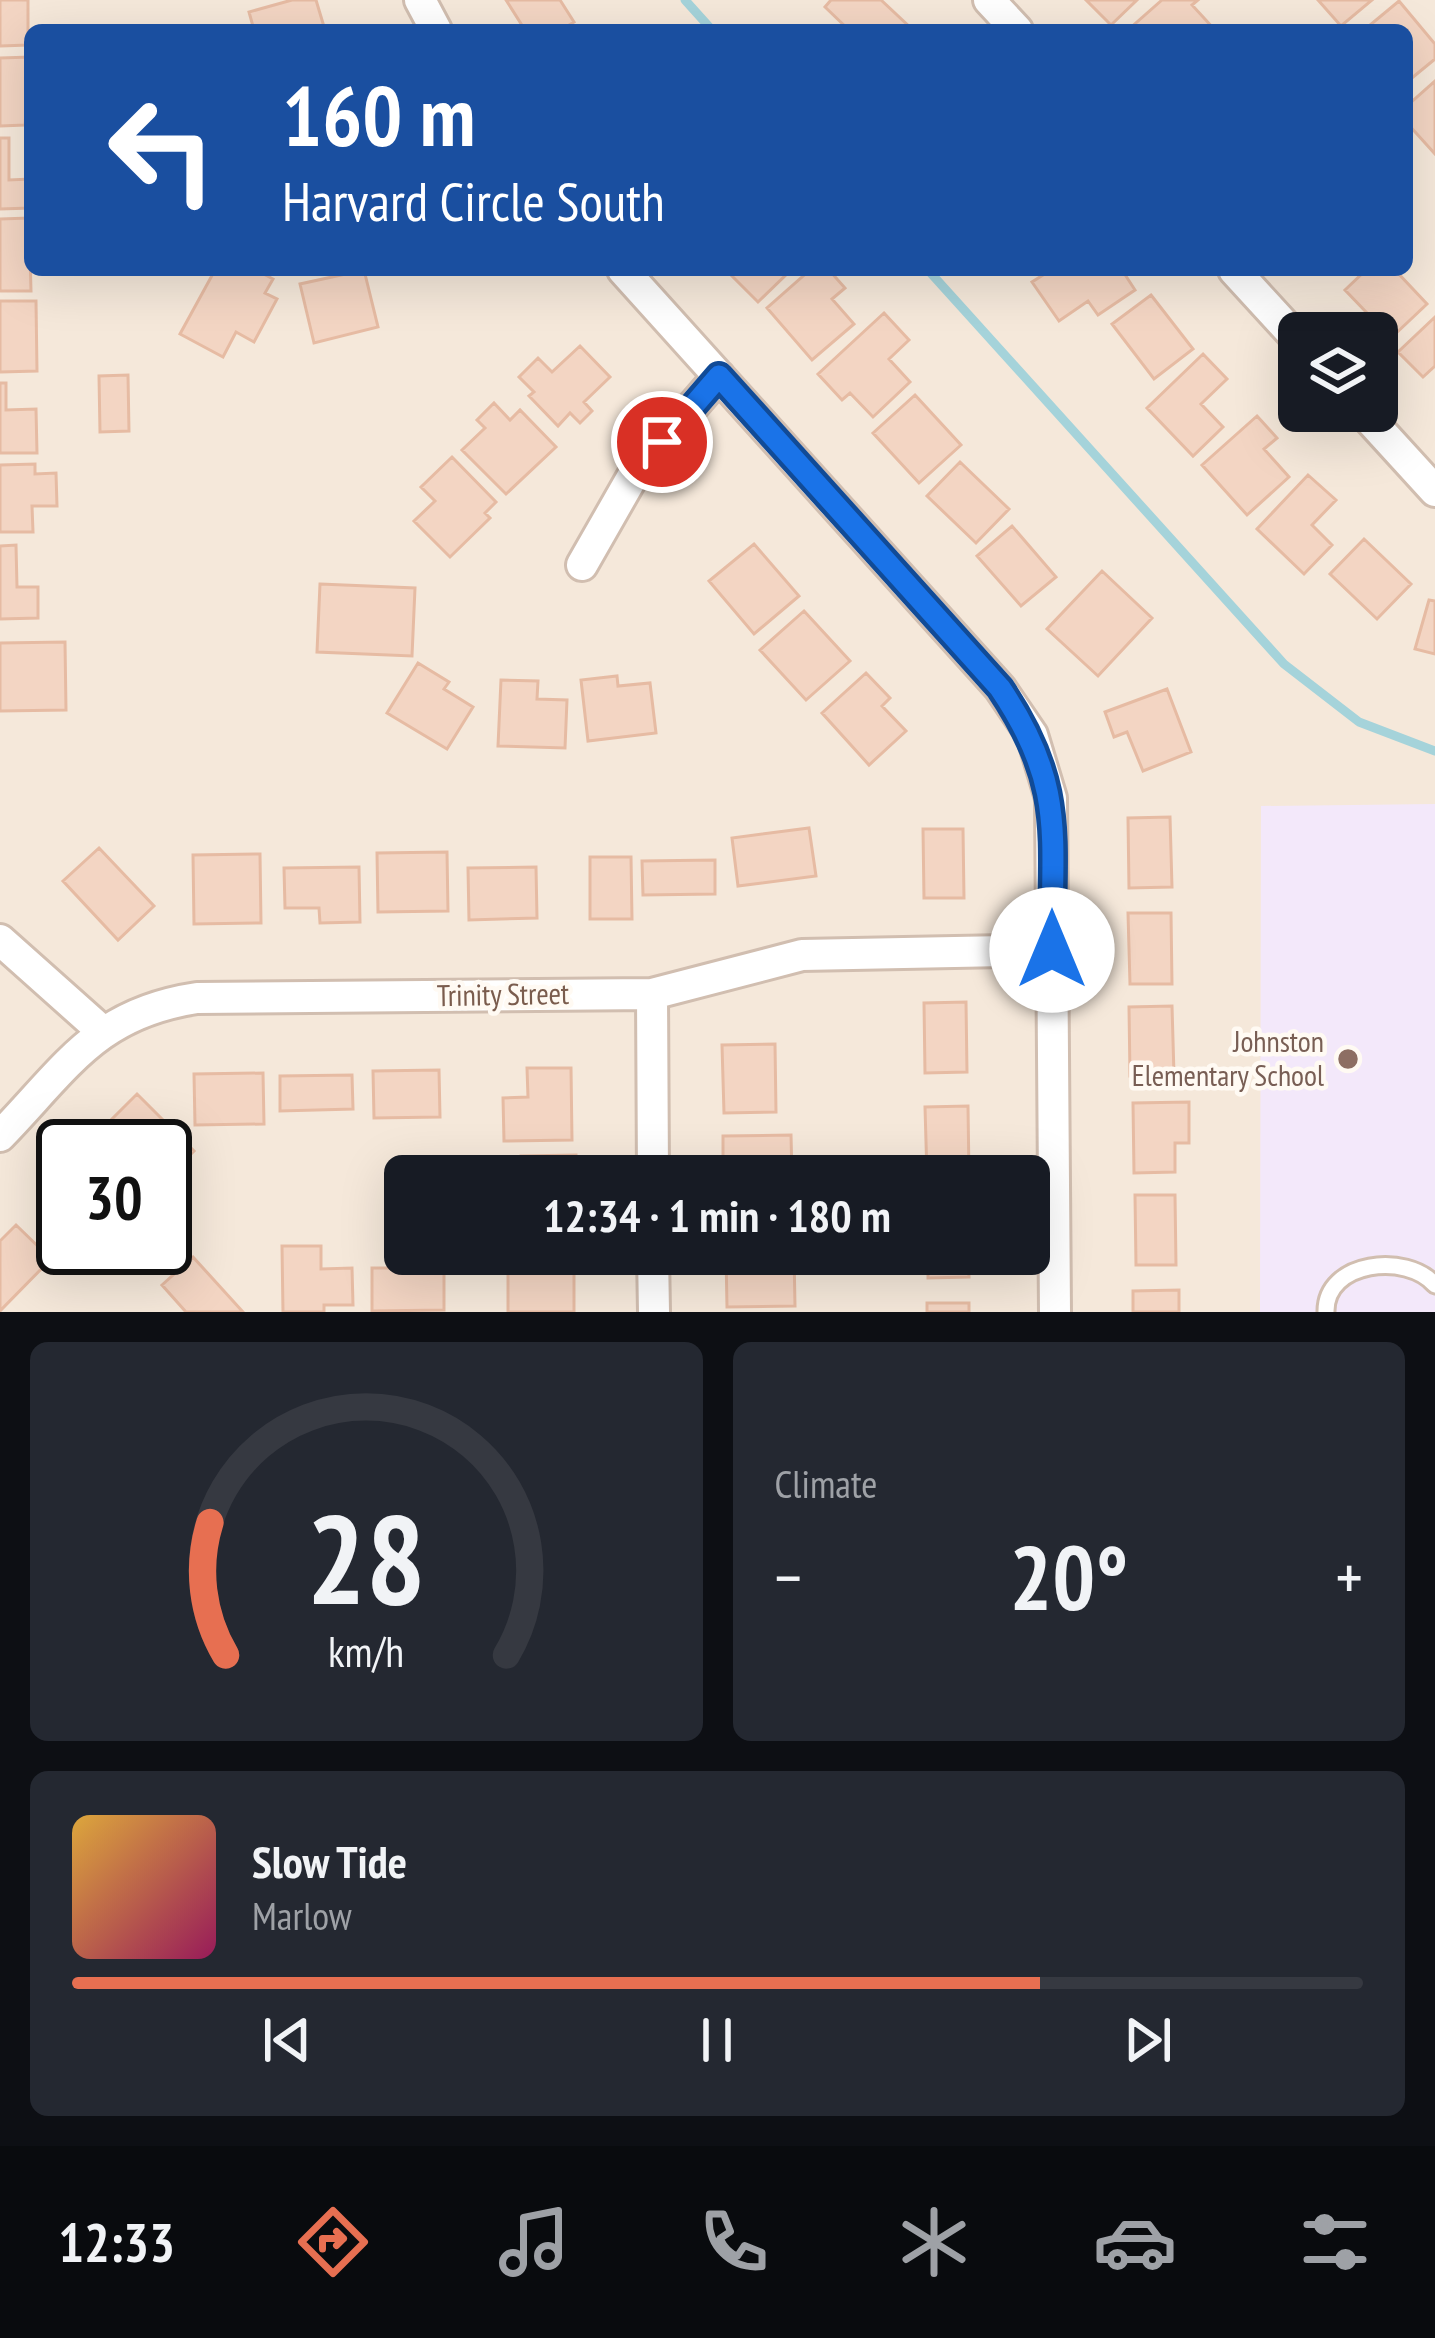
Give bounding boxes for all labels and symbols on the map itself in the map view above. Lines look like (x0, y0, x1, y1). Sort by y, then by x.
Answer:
pin (611, 391, 713, 493)
position arrow (989, 887, 1115, 1013)
street label: Trinity Street (437, 973, 570, 1014)
place label: Johnston Elementary School (1132, 1021, 1324, 1094)
marker: Johnston Elementary School (1335, 1046, 1361, 1072)
speed limit sign: 30 (36, 1119, 192, 1275)

